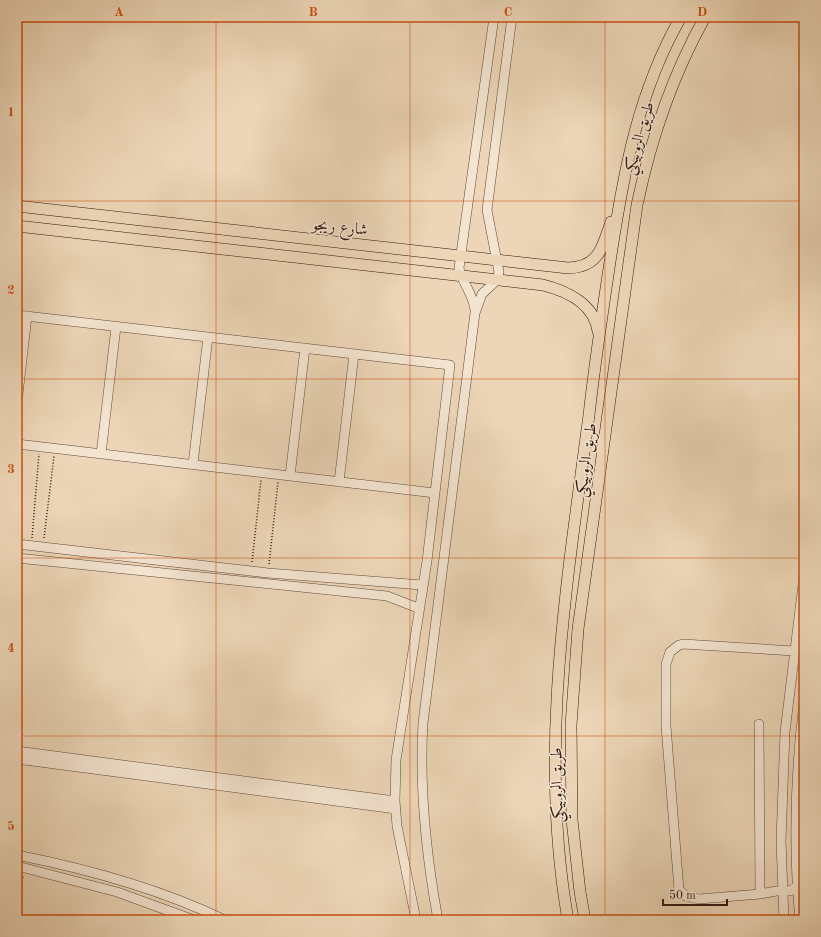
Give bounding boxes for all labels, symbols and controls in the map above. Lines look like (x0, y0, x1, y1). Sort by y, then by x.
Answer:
text: A (114, 6, 124, 19)
text: B (308, 6, 318, 19)
text: C (504, 6, 512, 19)
text: D (697, 6, 707, 19)
street label: طريق الروبيكي (621, 100, 664, 178)
text: 1 (7, 106, 15, 119)
street label: شارع ريجو (309, 217, 368, 243)
text: 2 (7, 284, 15, 297)
street label: طريق الروبيكي (573, 422, 606, 499)
text: 3 (7, 463, 15, 476)
text: 4 (7, 642, 15, 655)
street label: طريق الروبيكي (548, 747, 573, 823)
text: 5 (7, 820, 15, 833)
scale bar (663, 881, 727, 907)
text: 50 m (669, 889, 696, 902)

